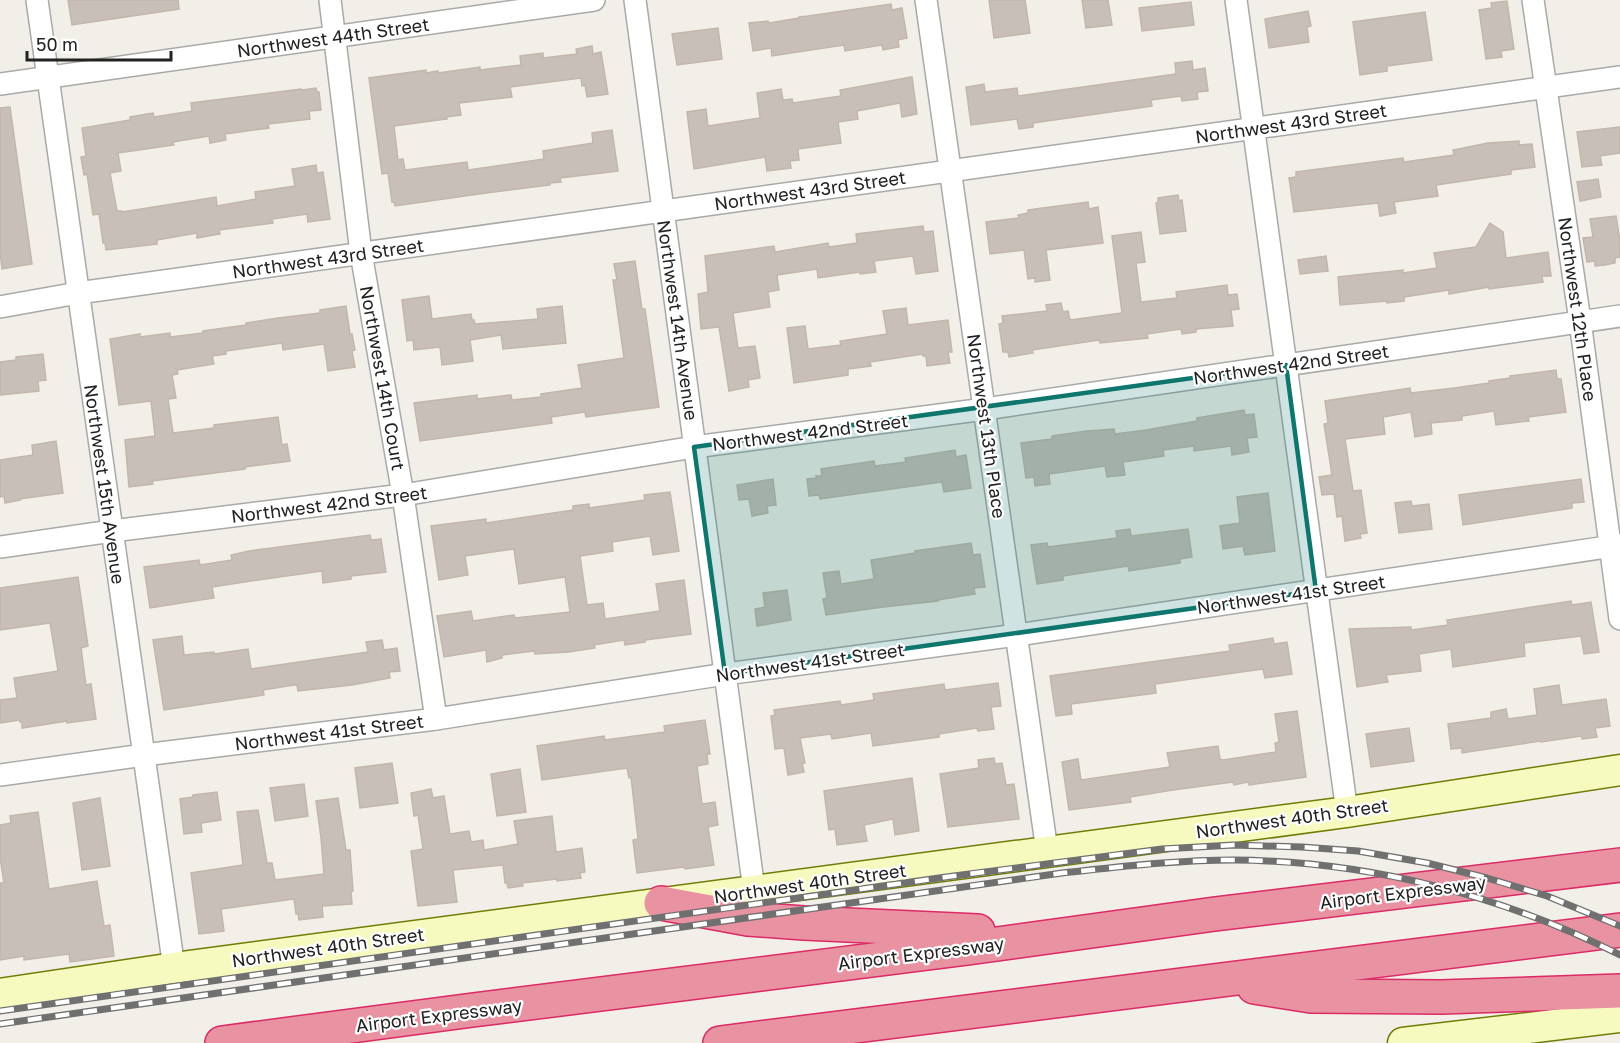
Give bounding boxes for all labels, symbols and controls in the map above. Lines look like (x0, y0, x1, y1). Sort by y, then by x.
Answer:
street label: Northwest 44th Street (235, 13, 431, 61)
scale bar (27, 24, 171, 62)
text: 50 m (36, 33, 78, 55)
street label: Northwest 43rd Street (1194, 99, 1388, 147)
street label: Northwest 43rd Street (713, 166, 907, 214)
street label: Northwest 12th Place (1554, 215, 1602, 403)
street label: Northwest 14th Avenue (653, 218, 703, 422)
street label: Northwest 43rd Street (231, 234, 425, 282)
street label: Northwest 14th Court (356, 284, 410, 472)
street label: Northwest 13th Place (963, 332, 1011, 520)
street label: Northwest 42nd Street (1192, 339, 1390, 389)
street label: Northwest 15th Avenue (80, 383, 130, 585)
street label: Northwest 42nd Street (711, 409, 909, 455)
street label: Northwest 42nd Street (230, 481, 428, 527)
street label: Northwest 41st Street (1195, 570, 1387, 618)
street label: Northwest 41st Street (714, 638, 906, 686)
street label: Northwest 41st Street (233, 709, 425, 755)
street label: Northwest 40th Street (1194, 794, 1390, 842)
street label: Northwest 40th Street (712, 859, 908, 907)
street label: Airport Expressway (1319, 871, 1487, 913)
street label: Northwest 40th Street (230, 923, 426, 971)
street label: Airport Expressway (837, 932, 1005, 974)
street label: Airport Expressway (355, 994, 523, 1036)

